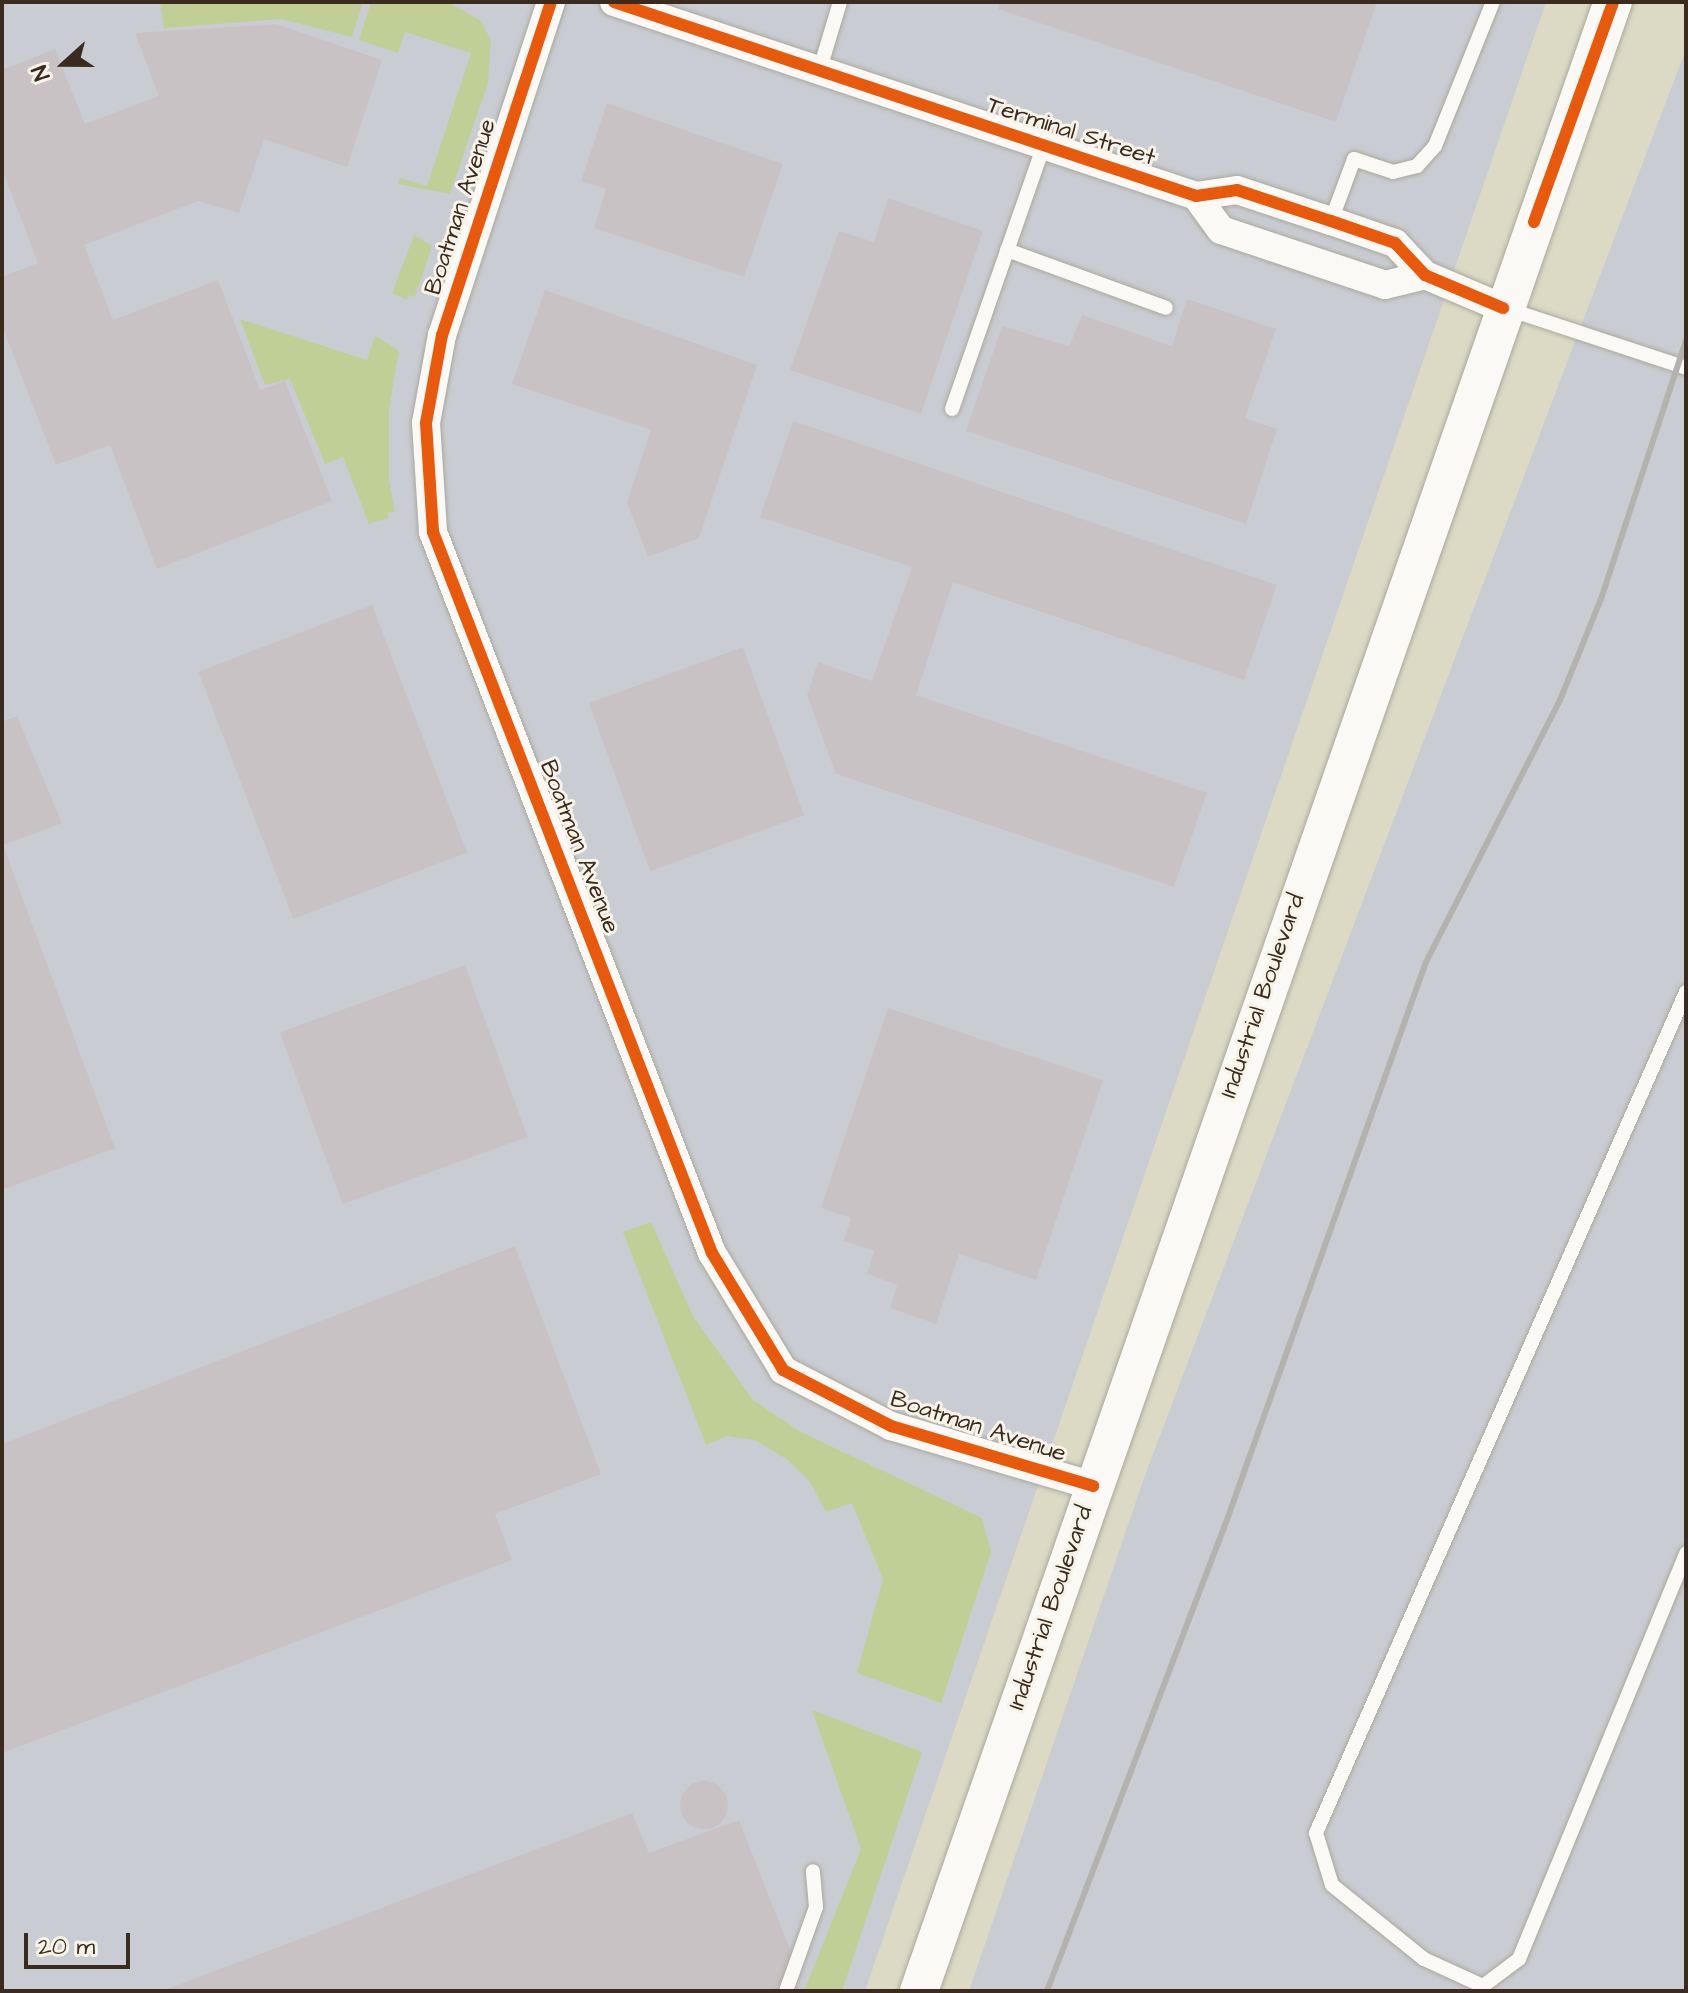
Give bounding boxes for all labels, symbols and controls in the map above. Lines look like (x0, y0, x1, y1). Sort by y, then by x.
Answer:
north arrow (24, 24, 104, 104)
text: N (24, 61, 58, 85)
street label: Terminal Street (983, 91, 1159, 173)
street label: Boatman Avenue (419, 116, 503, 298)
street label: Boatman Avenue (533, 756, 625, 938)
street label: Industrial Boulevard (1215, 890, 1311, 1102)
street label: Boatman Avenue (887, 1385, 1069, 1469)
street label: Industrial Boulevard (1003, 1502, 1099, 1714)
scale bar (28, 1917, 134, 1967)
text: 20 m (38, 1930, 95, 1964)

